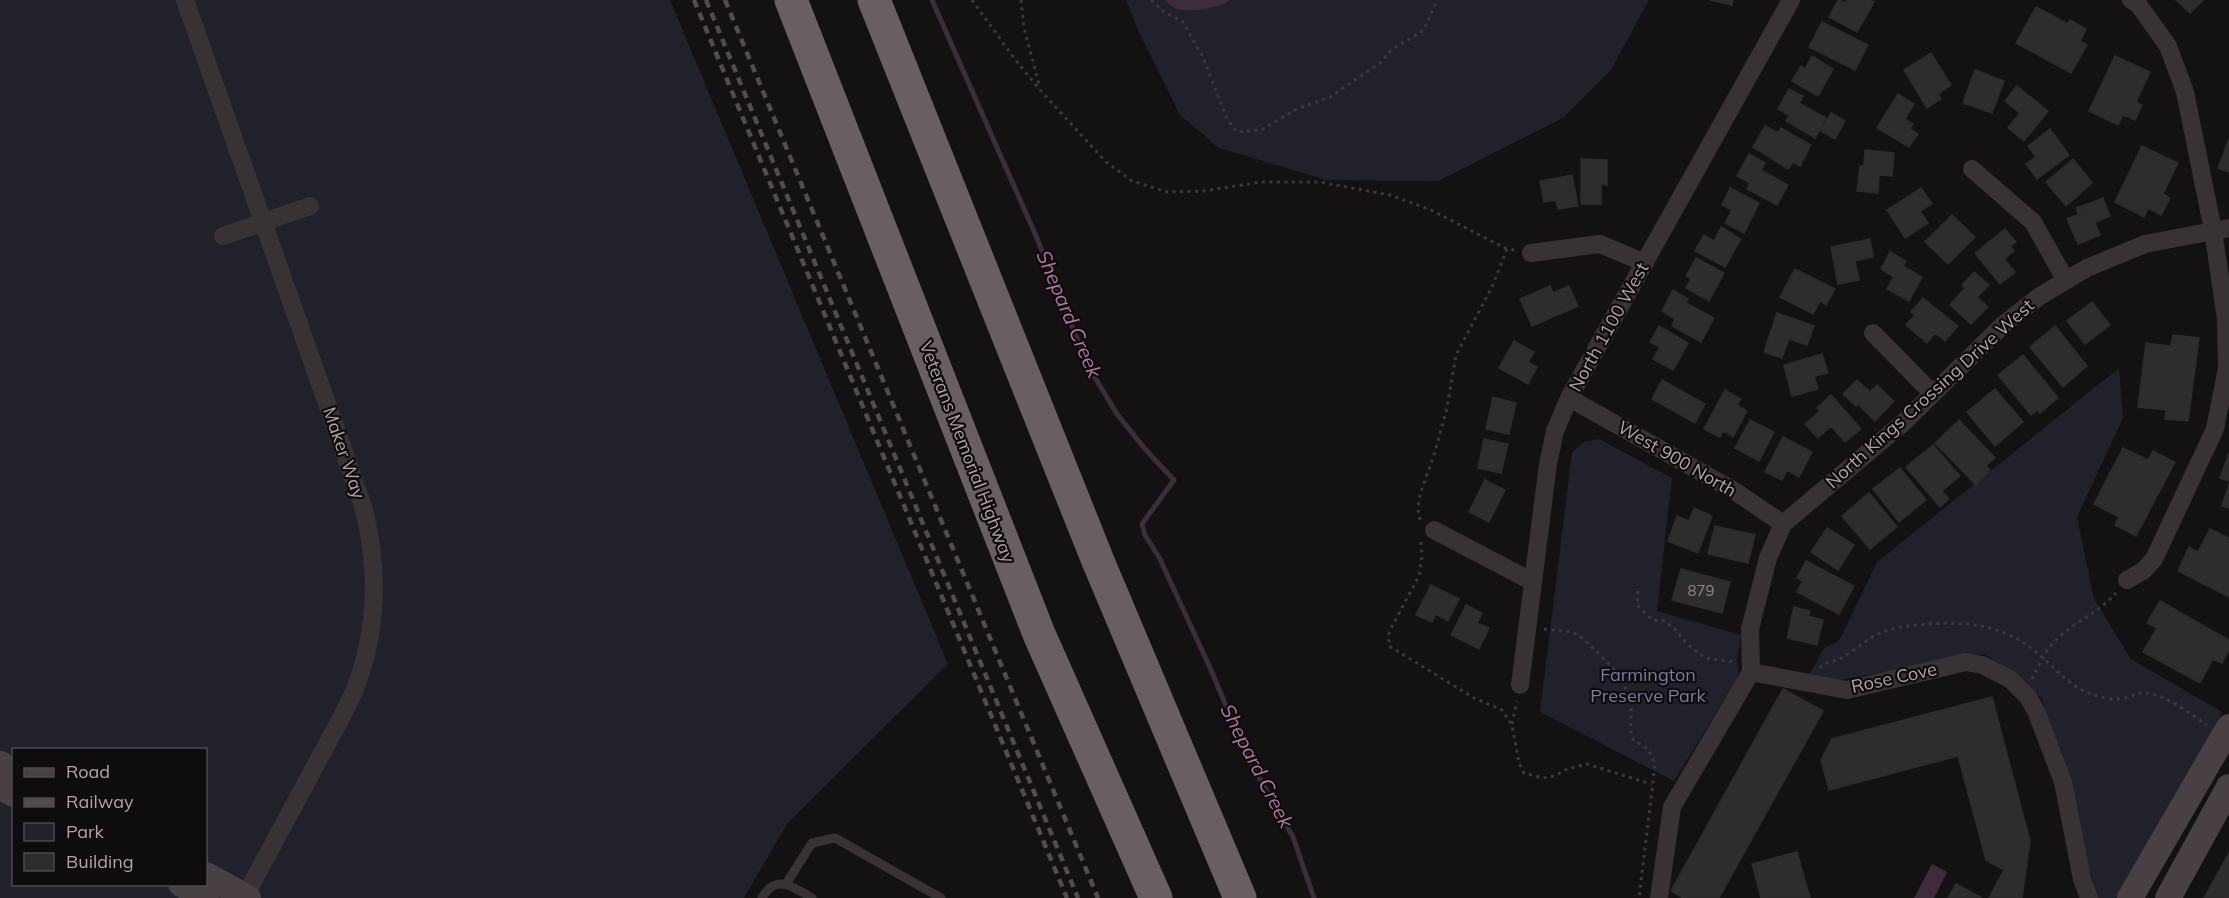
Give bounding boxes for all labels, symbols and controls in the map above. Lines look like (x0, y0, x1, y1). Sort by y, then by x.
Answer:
water label: Shepard Creek (1031, 246, 1108, 382)
street label: North 1100 West (1564, 258, 1654, 395)
street label: North Kings Crossing Drive West (1821, 294, 2039, 493)
street label: Veterans Memorial Highway (914, 338, 1021, 566)
street label: Maker Way (318, 404, 371, 502)
street label: West 900 North (1614, 415, 1741, 502)
house number: 879 (1687, 581, 1715, 600)
street label: Rose Cove (1849, 657, 1939, 698)
park label: Farmington Preserve Park (1590, 663, 1706, 707)
water label: Shepard Creek (1215, 699, 1300, 833)
legend (12, 748, 207, 886)
text: Road (66, 760, 110, 783)
text: Railway (66, 790, 134, 813)
text: Park (66, 820, 105, 843)
text: Building (66, 850, 134, 873)

